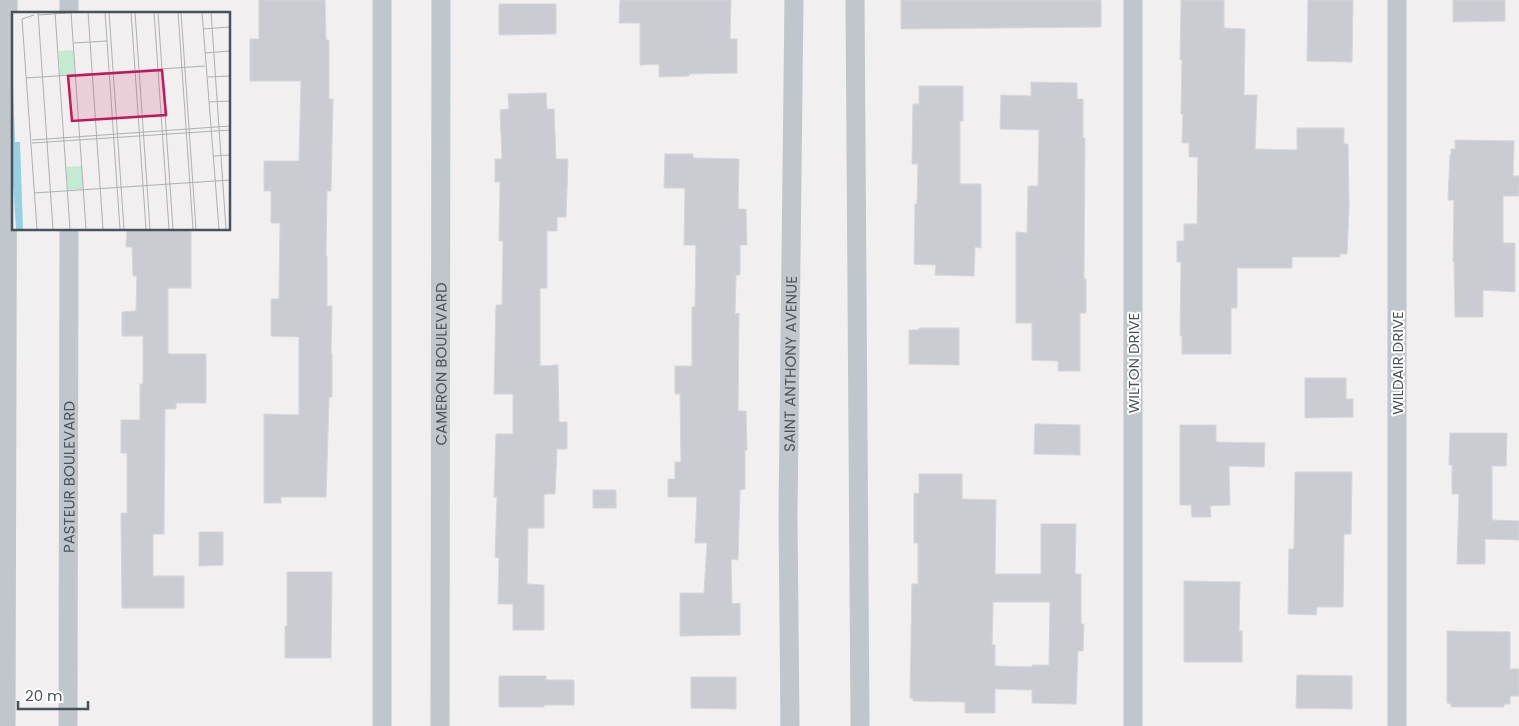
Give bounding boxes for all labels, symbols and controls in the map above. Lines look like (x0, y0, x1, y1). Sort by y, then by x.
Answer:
inset map (12, 12, 230, 230)
street label: SAINT ANTHONY AVENUE (778, 276, 801, 452)
street label: CAMERON BOULEVARD (430, 282, 451, 446)
street label: WILDAIR DRIVE (1387, 311, 1408, 415)
street label: WILTON DRIVE (1123, 313, 1144, 413)
street label: PASTEUR BOULEVARD (58, 401, 79, 553)
scale bar (18, 678, 88, 710)
text: 20 m (25, 685, 63, 706)

